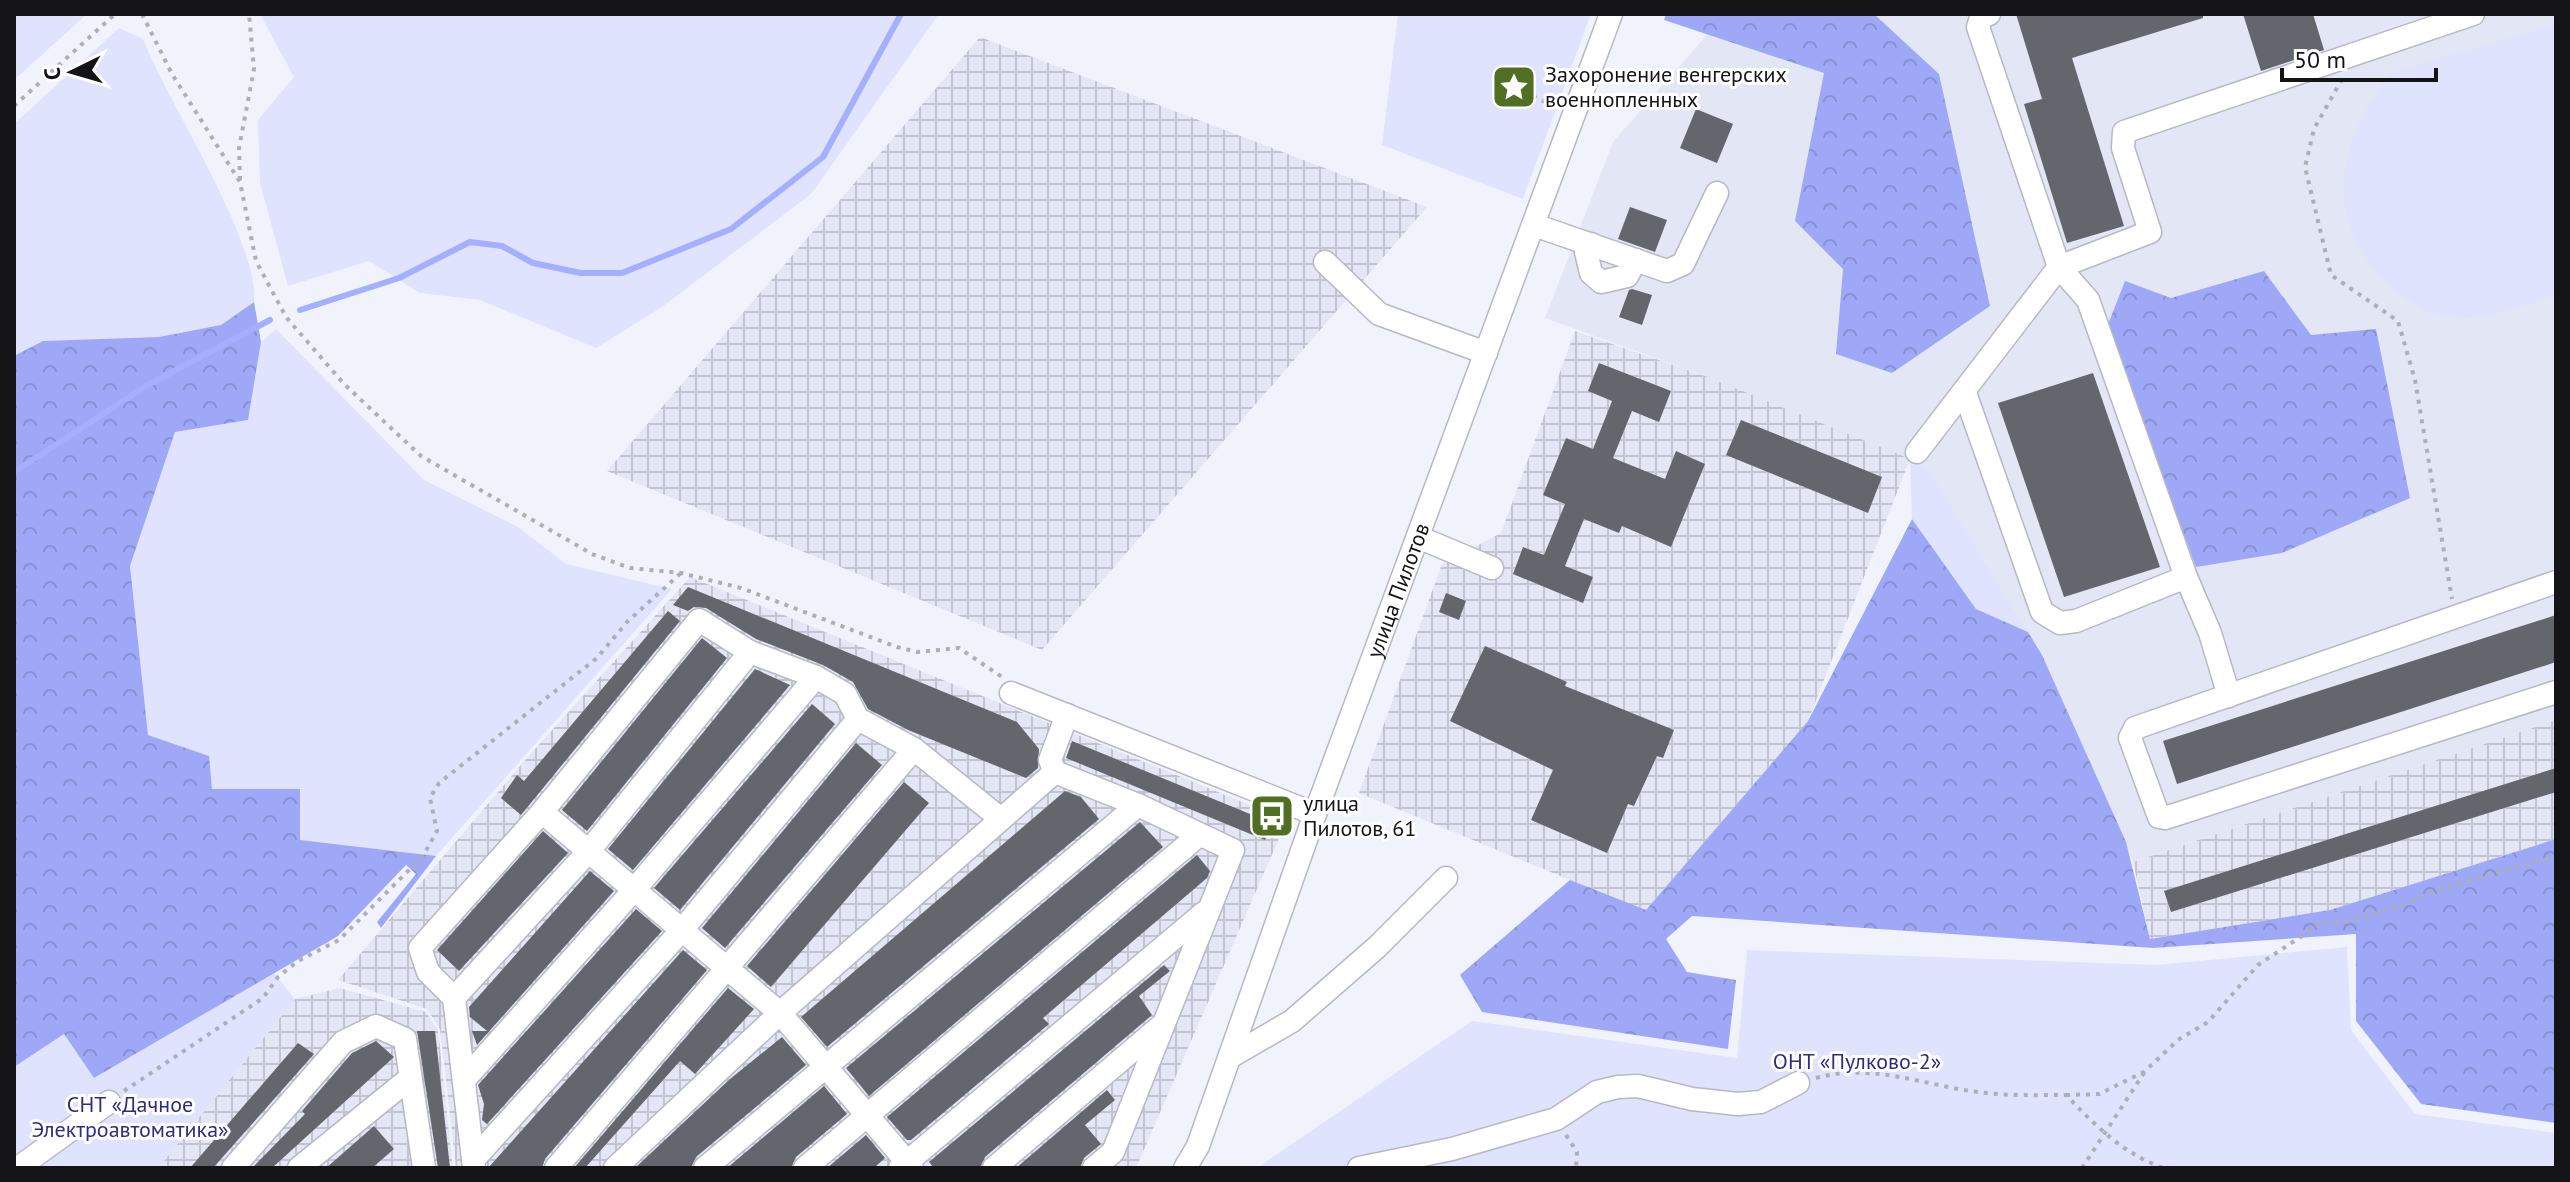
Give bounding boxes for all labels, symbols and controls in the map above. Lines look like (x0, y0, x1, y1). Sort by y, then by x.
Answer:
north arrow (32, 32, 112, 112)
scale bar (2282, 32, 2436, 82)
text: 50 m (2294, 44, 2346, 75)
place label: Захоронение венгерских военнопленных (1545, 60, 1787, 113)
place icon: Захоронение венгерских военнопленных (1490, 63, 1538, 111)
text: С (38, 66, 67, 81)
street label: улица Пилотов (1360, 519, 1436, 662)
place label: улица Пилотов, 61 (1303, 789, 1416, 842)
bus stop icon: улица Пилотов, 61 (1248, 792, 1296, 840)
park label: ОНТ «Пулково-2» (1773, 1047, 1941, 1075)
park label: СНТ «Дачное Электроавтоматика» (31, 1090, 229, 1143)

